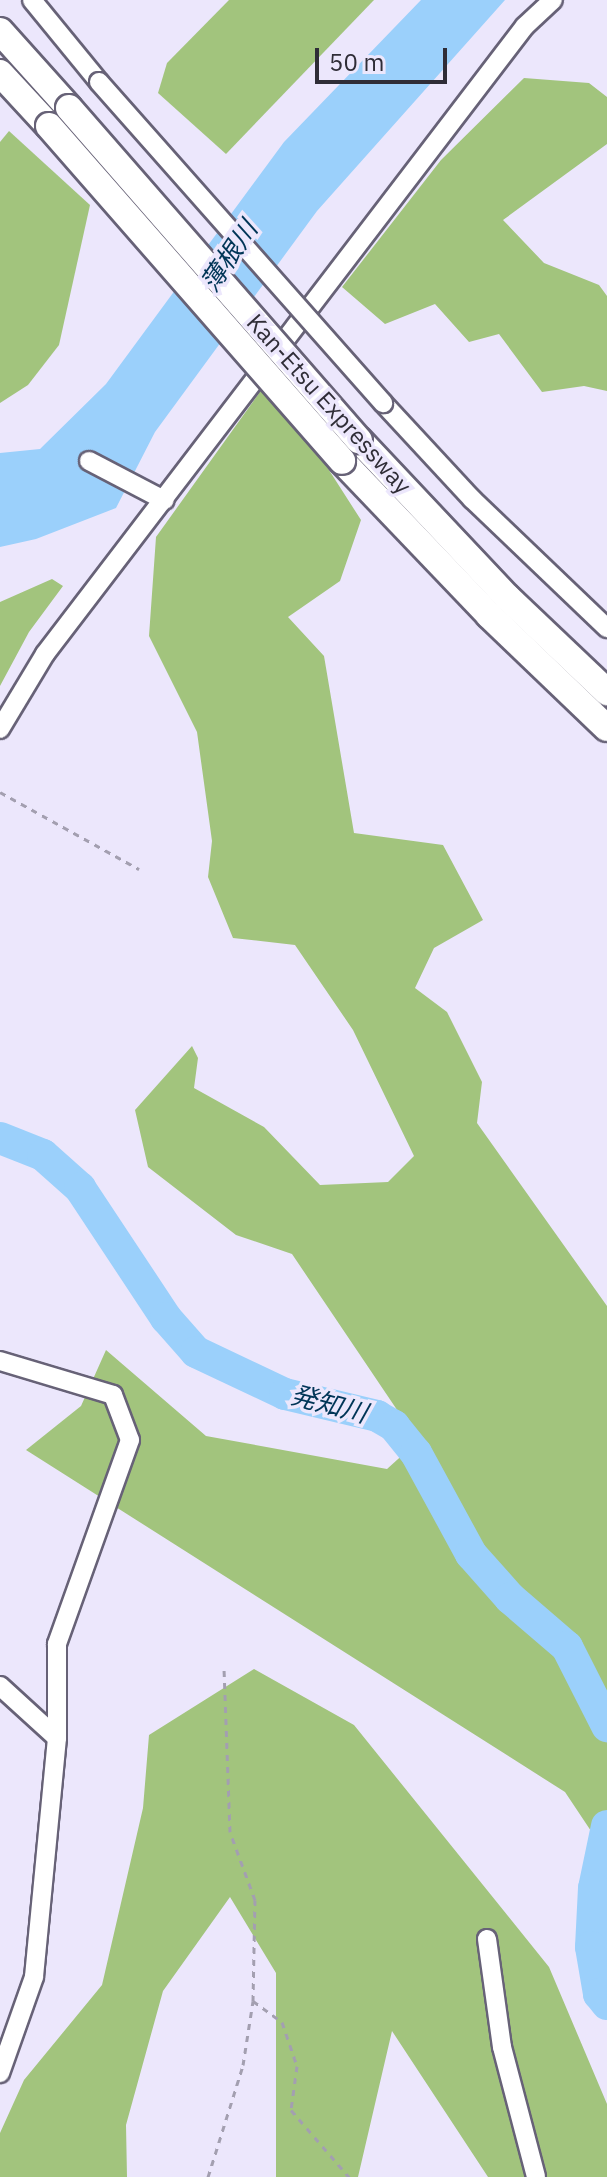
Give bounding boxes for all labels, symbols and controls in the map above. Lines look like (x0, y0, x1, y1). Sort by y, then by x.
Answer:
scale bar (319, 32, 451, 82)
text: 50 m (329, 46, 384, 78)
water label: 薄根川 (194, 215, 264, 297)
street label: Kan-Etsu Expressway (241, 308, 417, 500)
water label: 発知川 (287, 1379, 371, 1429)

